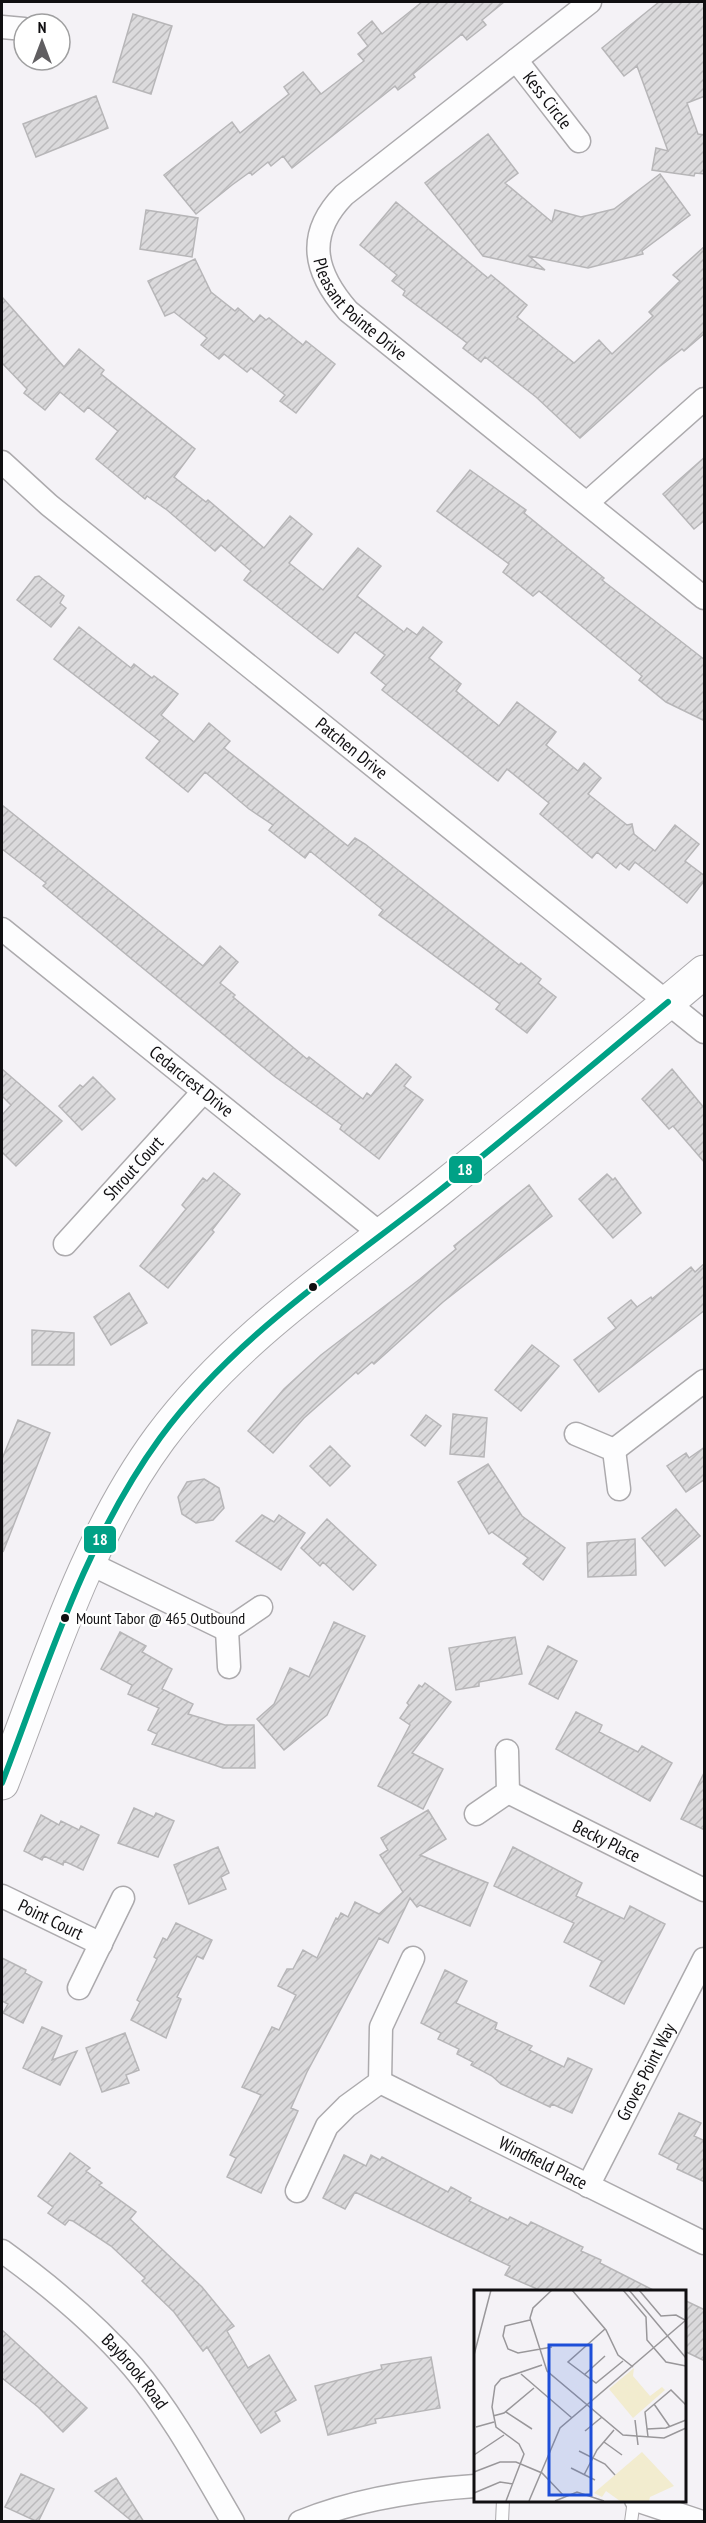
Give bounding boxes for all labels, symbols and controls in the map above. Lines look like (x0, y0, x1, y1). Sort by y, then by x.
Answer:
north arrow (12, 12, 72, 72)
text: N (38, 17, 46, 37)
street label: Kess Circle (518, 67, 577, 133)
street label: Pleasant Pointe Drive (308, 256, 412, 365)
street label: Patchen Drive (311, 712, 393, 784)
street label: Cedarcrest Drive (145, 1040, 238, 1122)
street label: Shrout Court (98, 1131, 168, 1205)
line badge: 18 (448, 1155, 483, 1184)
text: 18 (457, 1159, 473, 1179)
unlabelled marker (307, 1281, 319, 1293)
line badge: 18 (83, 1525, 117, 1554)
text: 18 (92, 1529, 108, 1549)
place label: Mount Tabor @ 465 Outbound (76, 1608, 245, 1628)
marker: Mount Tabor @ 465 Outbound (59, 1612, 71, 1624)
street label: Becky Place (569, 1814, 644, 1867)
street label: Point Court (14, 1894, 87, 1945)
street label: Groves Point Way (611, 2019, 680, 2125)
street label: Windfield Place (495, 2131, 591, 2194)
inset map (474, 2290, 685, 2502)
street label: Baybrook Road (97, 2328, 173, 2414)

